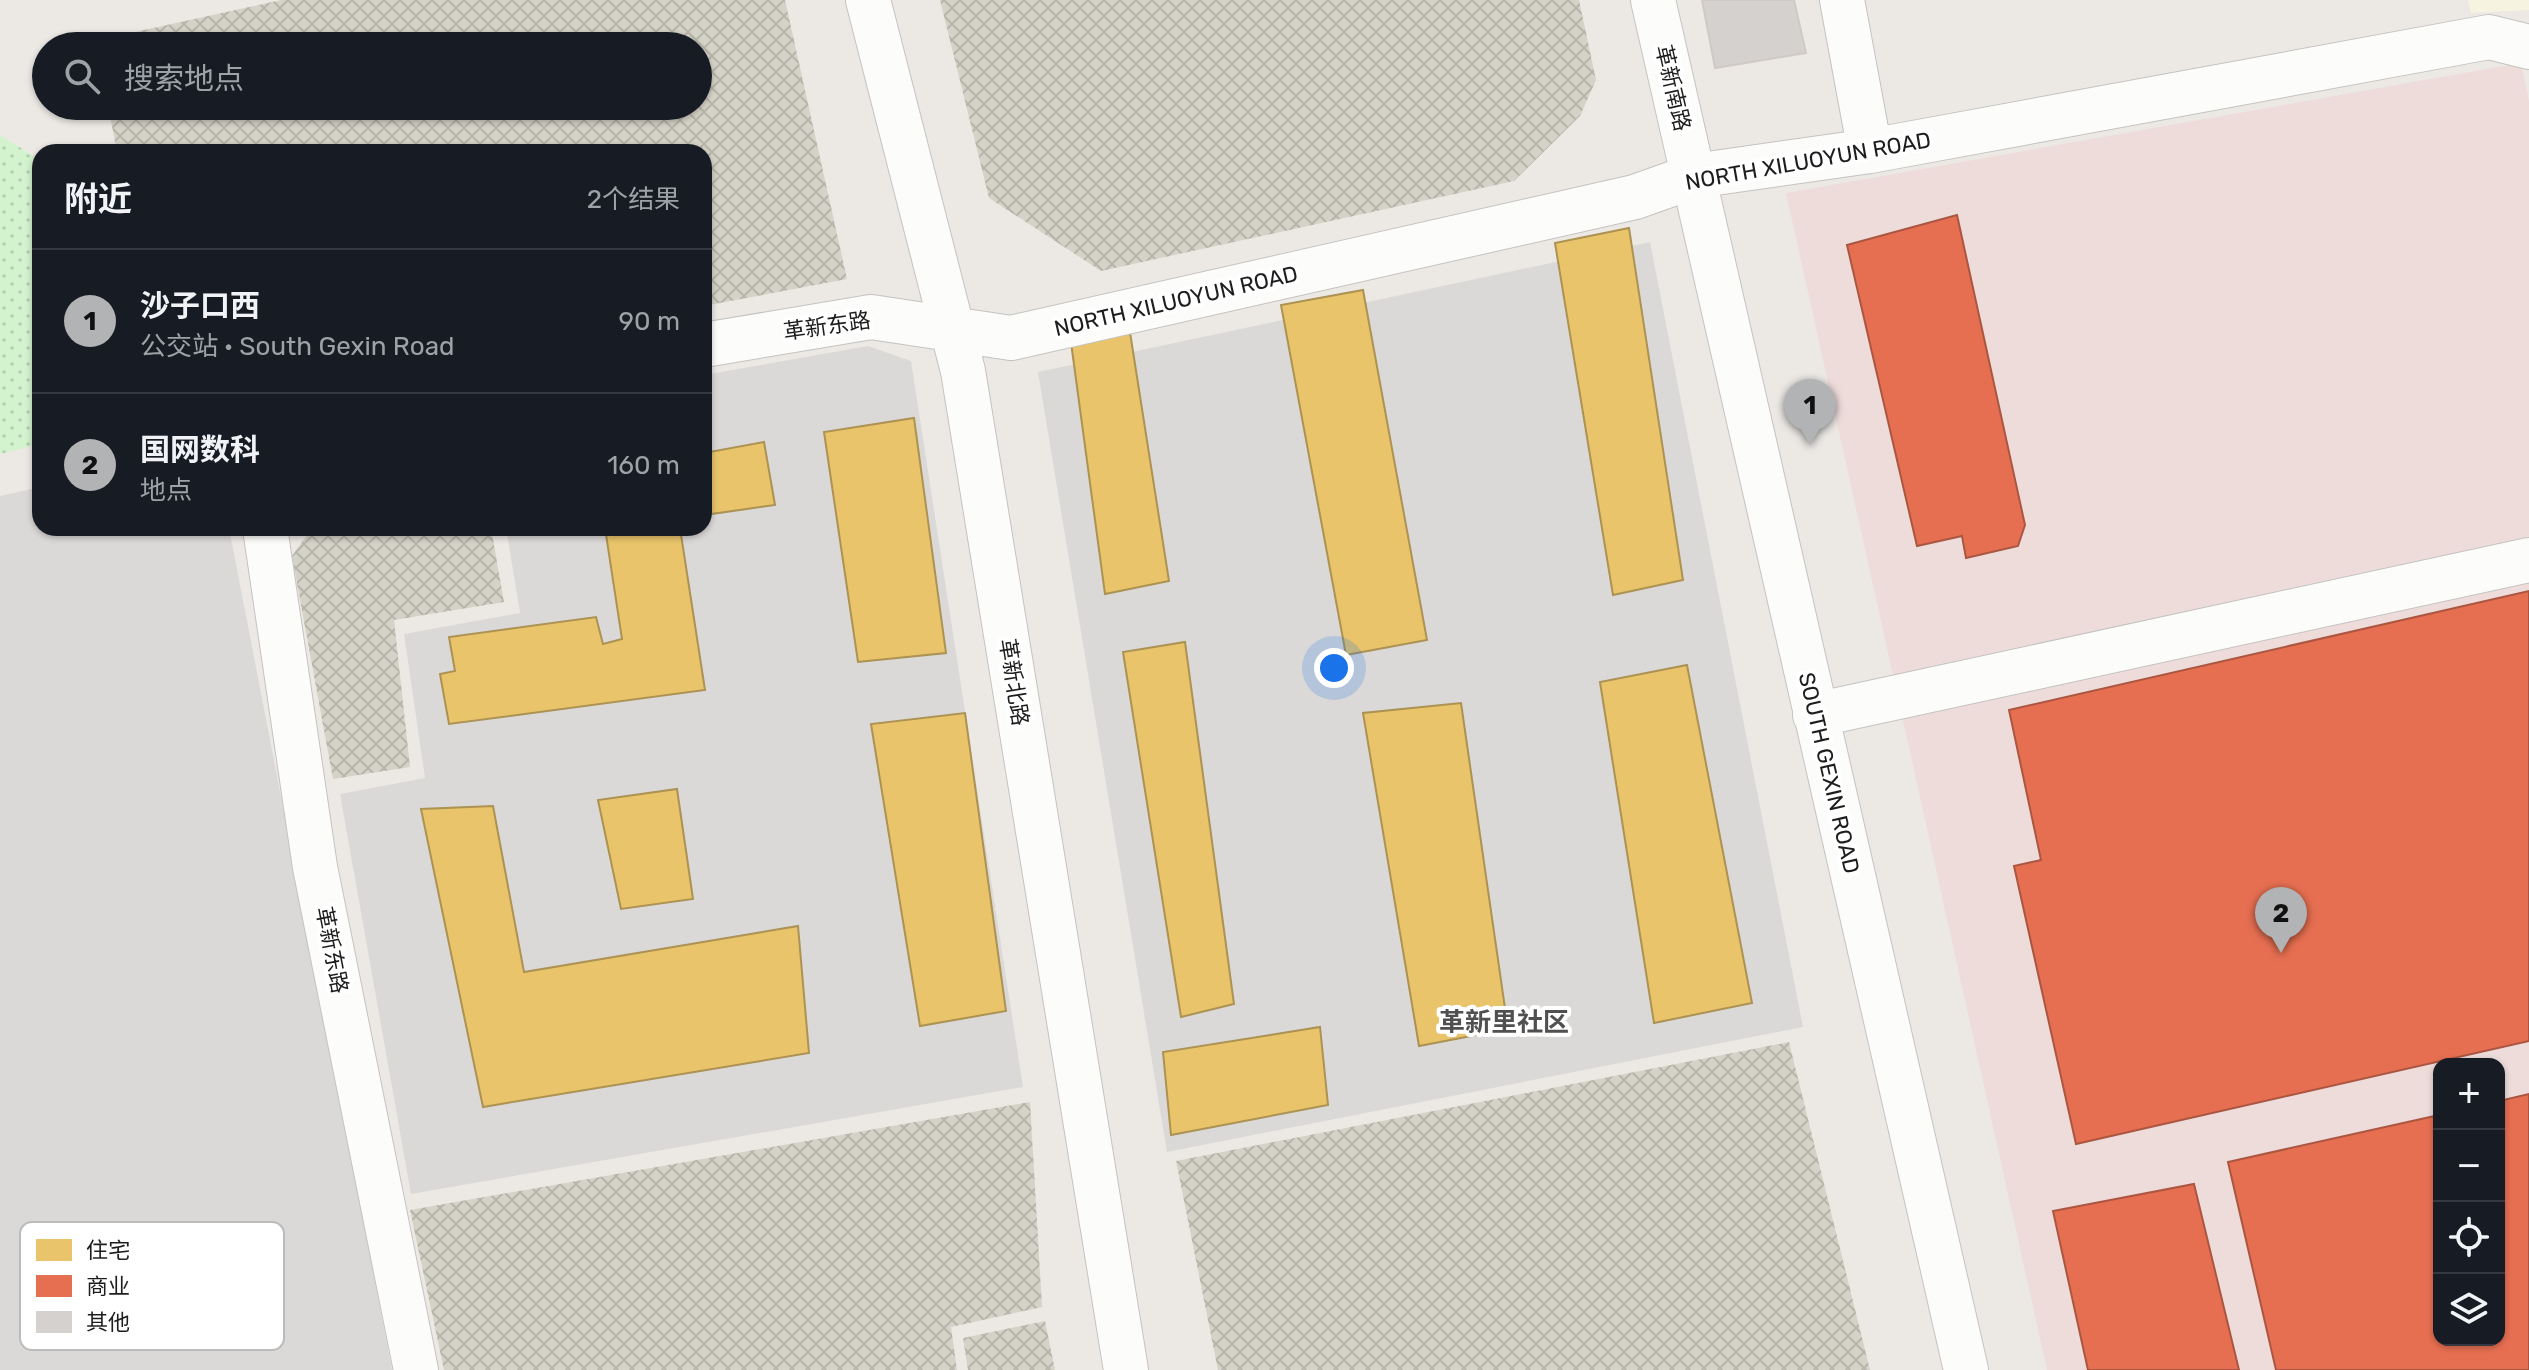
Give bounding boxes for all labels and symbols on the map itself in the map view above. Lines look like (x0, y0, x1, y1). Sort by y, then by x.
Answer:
street label: 革新南路 (1650, 42, 1696, 134)
street label: NORTH XILUOYUN ROAD (1683, 126, 1933, 196)
street label: NORTH XILUOYUN ROAD (1052, 260, 1300, 342)
street label: 革新东路 (782, 307, 872, 345)
pin: 1 (1784, 379, 1836, 445)
street label: 革新北路 (994, 636, 1034, 728)
your location (1314, 648, 1354, 688)
street label: SOUTH GEXIN ROAD (1793, 670, 1865, 876)
pin: 2 (2255, 887, 2307, 953)
street label: 革新东路 (310, 904, 354, 996)
district label: 革新里社区 (1439, 1007, 1569, 1038)
legend (20, 1222, 284, 1350)
text: 住宅 (86, 1237, 130, 1264)
text: 商业 (86, 1273, 130, 1300)
text: 其他 (86, 1309, 130, 1336)

